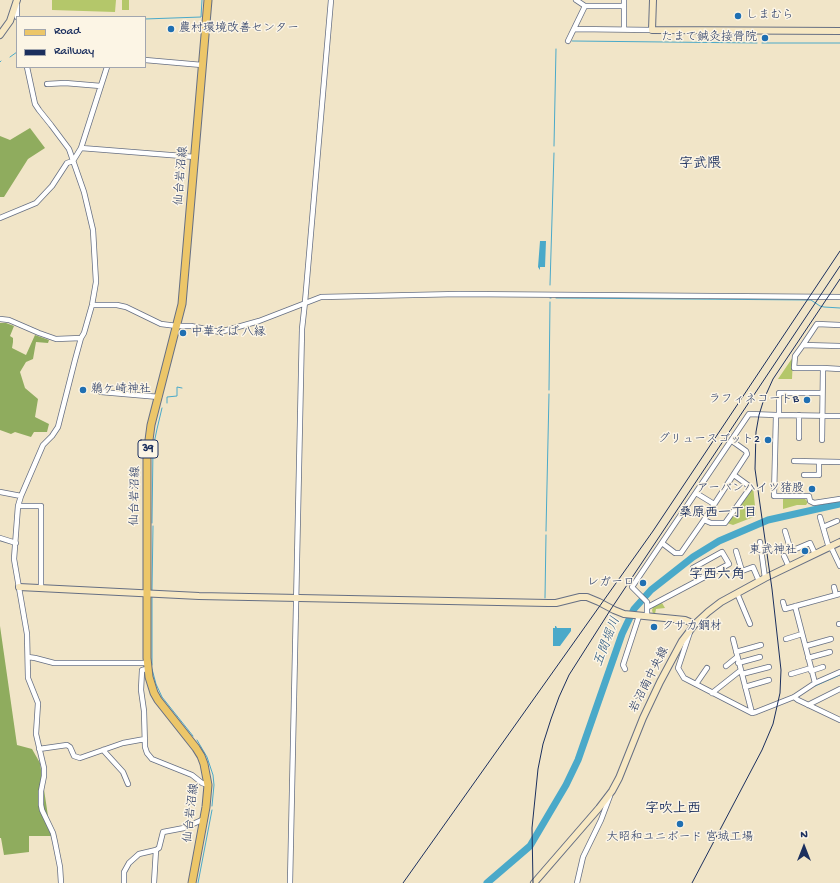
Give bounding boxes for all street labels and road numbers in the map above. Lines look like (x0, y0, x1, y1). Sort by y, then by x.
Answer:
street label: 仙台岩沼線 (172, 145, 192, 207)
road number: 39 (138, 440, 158, 458)
street label: 仙台岩沼線 (128, 466, 144, 526)
street label: 岩沼南中央線 (627, 645, 673, 715)
street label: 仙台岩沼線 (181, 782, 203, 844)

